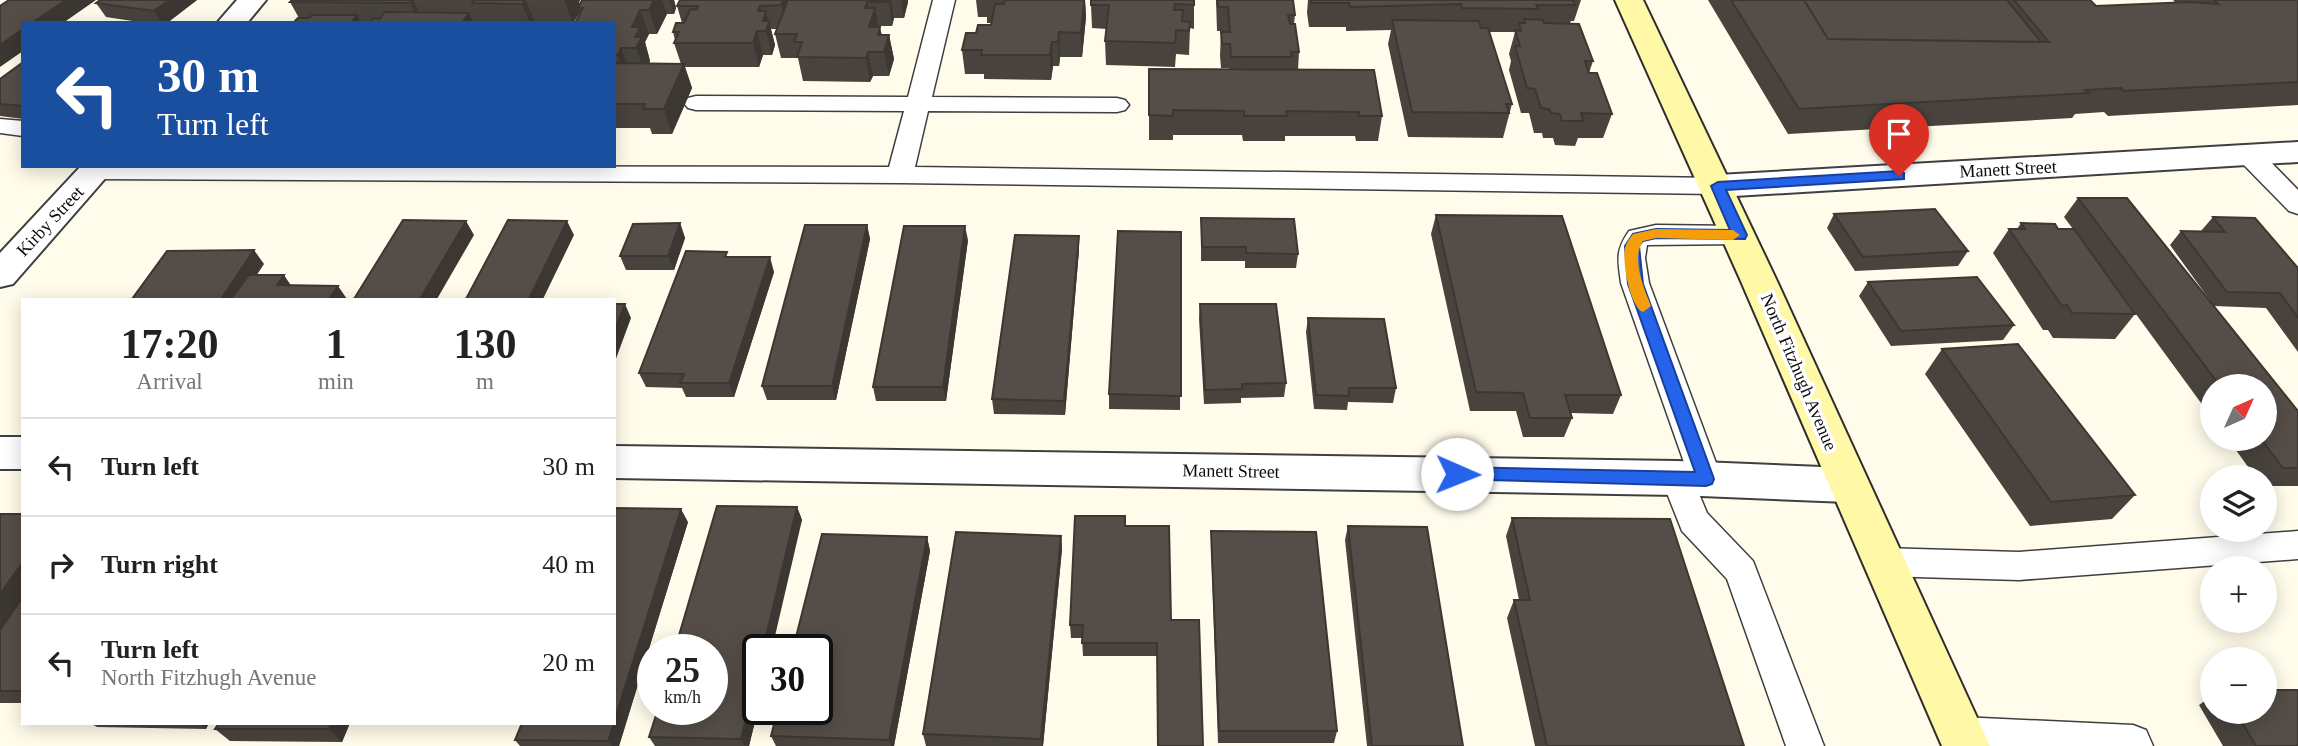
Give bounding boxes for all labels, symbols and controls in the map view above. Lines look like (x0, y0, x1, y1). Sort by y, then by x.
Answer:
text: 30 m (157, 48, 259, 103)
icon: left (42, 49, 133, 140)
pin (1869, 104, 1929, 176)
text: Turn left (157, 106, 269, 142)
icon: arrive (1880, 115, 1918, 153)
street label: Manett Street (1959, 156, 2057, 182)
street label: Kirby Street (13, 182, 87, 260)
street label: North Fitzhugh Avenue (1757, 290, 1841, 454)
text: 17:20 (121, 321, 219, 367)
text: 1 (325, 321, 346, 367)
text: 130 (453, 321, 516, 367)
text: Arrival (136, 369, 203, 394)
text: min (318, 369, 354, 394)
text: m (476, 369, 494, 394)
north arrow (2200, 374, 2277, 452)
map controls (2200, 374, 2277, 724)
position arrow (1420, 437, 1494, 511)
icon: left (42, 448, 80, 486)
text: Turn left (101, 452, 199, 481)
text: 30 m (542, 452, 595, 481)
street label: Manett Street (1182, 460, 1280, 482)
button: layers (2200, 465, 2277, 542)
icon: right (42, 546, 80, 584)
text: Turn right (101, 550, 218, 579)
text: 40 m (542, 550, 595, 579)
button: + (2200, 556, 2277, 633)
speed limit sign: 30 (742, 634, 833, 725)
text: Turn left (101, 635, 199, 664)
icon: left (42, 644, 80, 682)
button: − (2200, 647, 2277, 724)
text: 20 m (542, 648, 595, 677)
text: 25 (665, 651, 700, 690)
text: North Fitzhugh Avenue (101, 665, 317, 690)
text: km/h (664, 687, 701, 707)

